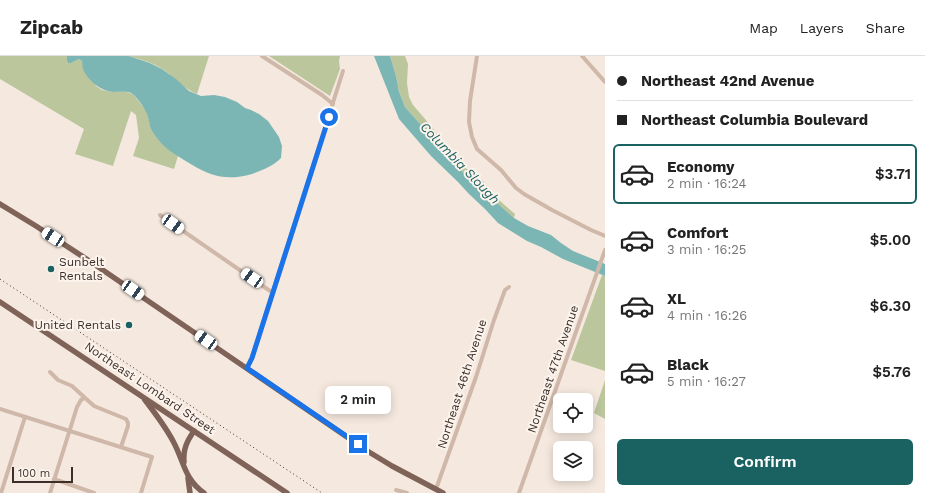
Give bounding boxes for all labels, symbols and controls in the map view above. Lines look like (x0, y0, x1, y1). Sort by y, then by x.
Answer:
text: Zipcab (20, 16, 83, 39)
text: Map (749, 20, 778, 36)
text: Layers (800, 20, 844, 36)
text: Share (866, 20, 905, 36)
text: Northeast 42nd Avenue (641, 72, 814, 90)
route start (320, 108, 338, 126)
text: Northeast Columbia Boulevard (641, 111, 868, 129)
water label: Columbia Slough (417, 119, 503, 207)
icon: car (619, 156, 655, 192)
text: Economy (667, 158, 734, 176)
text: $3.71 (875, 165, 911, 183)
text: 2 min · 16:24 (667, 176, 746, 191)
car (160, 212, 186, 236)
icon: car (619, 222, 655, 258)
text: Comfort (667, 224, 728, 242)
car (40, 225, 66, 249)
text: $5.00 (870, 231, 911, 249)
text: 3 min · 16:25 (667, 242, 746, 257)
place label: Sunbelt Rentals (59, 255, 104, 283)
marker: Sunbelt Rentals (46, 264, 56, 274)
car (239, 266, 265, 290)
car (120, 278, 146, 302)
icon: car (619, 288, 655, 324)
text: XL (667, 290, 686, 308)
text: $6.30 (870, 297, 911, 315)
street label: Northeast 47th Avenue (525, 303, 581, 435)
text: 4 min · 16:26 (667, 308, 747, 323)
street label: Northeast 46th Avenue (434, 317, 490, 450)
place label: United Rentals (35, 318, 121, 332)
marker: United Rentals (124, 320, 134, 330)
car (193, 328, 219, 352)
street label: Northeast Lombard Street (82, 339, 218, 437)
icon: car (619, 354, 655, 390)
text: Black (667, 356, 709, 374)
text: $5.76 (872, 363, 911, 381)
text: 5 min · 16:27 (667, 374, 746, 389)
callout: 2 min (325, 386, 391, 414)
text: 2 min (340, 392, 376, 407)
map controls (553, 393, 593, 481)
button: locate (553, 393, 593, 433)
route end (349, 435, 367, 453)
button: Confirm (617, 439, 913, 485)
button: layers (553, 441, 593, 481)
scale bar (12, 465, 73, 484)
text: 100 m (18, 467, 50, 480)

